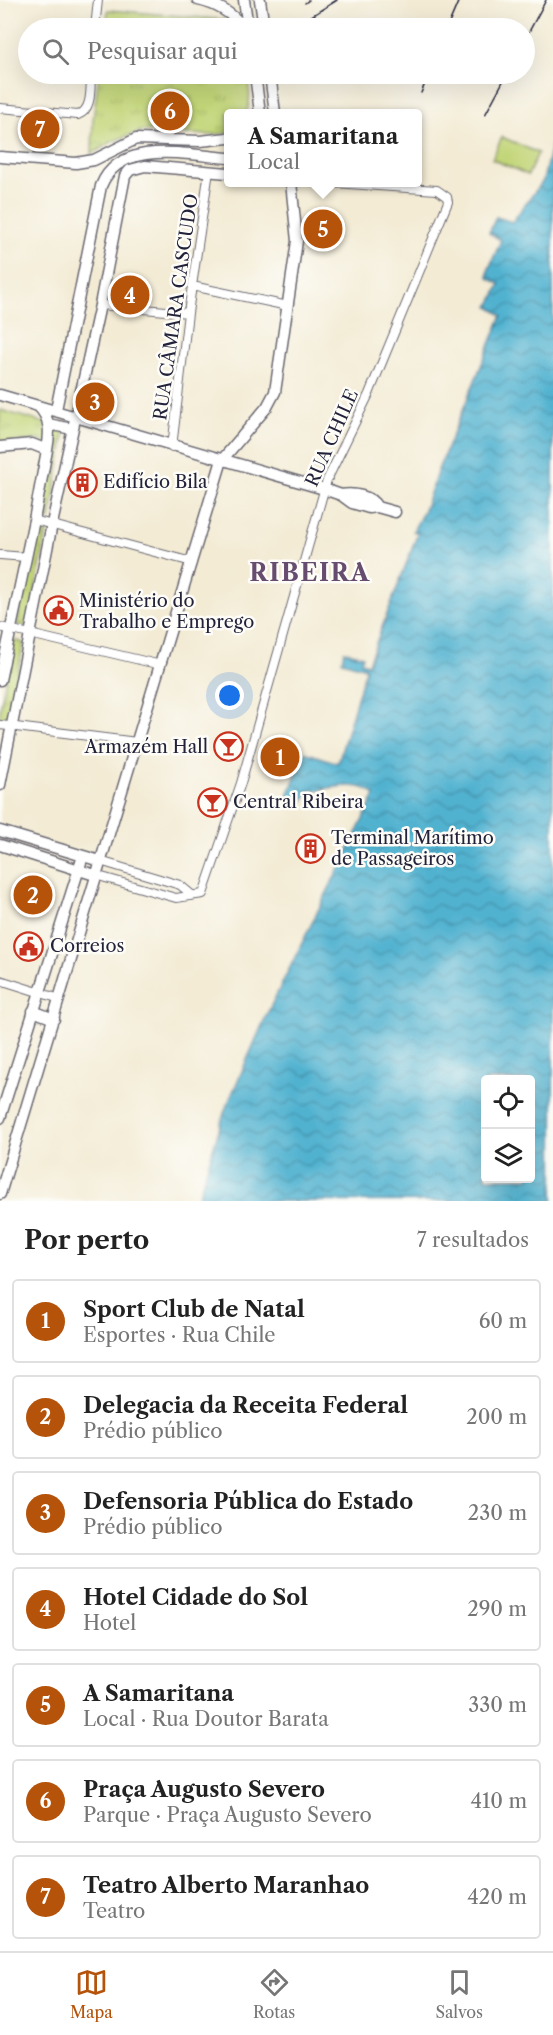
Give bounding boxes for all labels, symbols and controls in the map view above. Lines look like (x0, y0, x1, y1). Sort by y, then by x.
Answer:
search box (18, 18, 535, 84)
icon: search (39, 35, 72, 68)
text: Pesquisar aqui (87, 38, 237, 65)
pin: 6 (150, 88, 190, 134)
pin: 7 (20, 106, 60, 152)
popup (224, 109, 422, 187)
text: A Samaritana (247, 123, 399, 150)
text: Local (247, 150, 300, 174)
street label: RUA CÂMARA CASCUDO (148, 192, 203, 422)
pin: 5 (304, 206, 342, 252)
pin: 4 (110, 272, 150, 318)
pin: 3 (76, 380, 115, 424)
street label: RUA CHILE (301, 386, 363, 490)
building icon: Edifício Bila (66, 466, 98, 498)
place label: Edifício Bila (103, 471, 208, 493)
district label: RIBEIRA (249, 558, 371, 587)
place label: Ministério do Trabalho e Emprego (79, 590, 254, 633)
public building icon: Ministério do Trabalho e Emprego (42, 595, 74, 627)
your location (215, 681, 244, 710)
bar icon: Armazém Hall (213, 731, 245, 763)
pin: 1 (260, 734, 300, 780)
place label: Armazém Hall (83, 736, 208, 758)
bar icon: Central Ribeira (196, 786, 228, 818)
place label: Central Ribeira (233, 791, 364, 813)
place label: Terminal Marítimo de Passageiros (331, 827, 494, 870)
building icon: Terminal Marítimo de Passageiros (294, 832, 326, 864)
pin: 2 (14, 872, 52, 918)
public building icon: Correios (13, 930, 45, 962)
place label: Correios (50, 935, 124, 957)
map controls (481, 1075, 535, 1183)
button: locate (481, 1075, 535, 1129)
button: layers (481, 1129, 535, 1183)
text: Por perto (24, 1224, 149, 1256)
text: 7 resultados (417, 1228, 529, 1252)
text: Sport Club de Natal (83, 1296, 305, 1323)
text: 1 (41, 1309, 50, 1333)
text: 60 m (479, 1309, 527, 1333)
text: Esportes · Rua Chile (83, 1323, 276, 1347)
text: Delegacia da Receita Federal (83, 1392, 408, 1419)
text: 2 (40, 1405, 51, 1429)
text: 200 m (466, 1405, 527, 1429)
text: Prédio público (83, 1419, 223, 1443)
text: Defensoria Pública do Estado (83, 1488, 413, 1515)
text: 3 (40, 1501, 51, 1525)
text: 230 m (468, 1501, 527, 1525)
text: Prédio público (83, 1515, 223, 1539)
text: Hotel Cidade do Sol (83, 1584, 308, 1611)
text: 4 (40, 1597, 51, 1621)
text: 290 m (467, 1597, 527, 1621)
text: Hotel (83, 1611, 136, 1635)
text: A Samaritana (83, 1680, 234, 1707)
text: 5 (40, 1693, 51, 1717)
text: 330 m (468, 1693, 527, 1717)
text: Local · Rua Doutor Barata (83, 1707, 329, 1731)
text: Praça Augusto Severo (83, 1776, 325, 1803)
text: 6 (40, 1789, 51, 1813)
text: 410 m (470, 1789, 527, 1813)
text: Parque · Praça Augusto Severo (83, 1803, 372, 1827)
text: Teatro Alberto Maranhao (83, 1872, 369, 1899)
text: 7 (40, 1885, 51, 1909)
text: 420 m (467, 1885, 527, 1909)
text: Teatro (83, 1899, 145, 1923)
tab: Mapa (70, 1966, 113, 2022)
tab: Rotas (253, 1966, 295, 2022)
tab: Salvos (435, 1966, 483, 2022)

